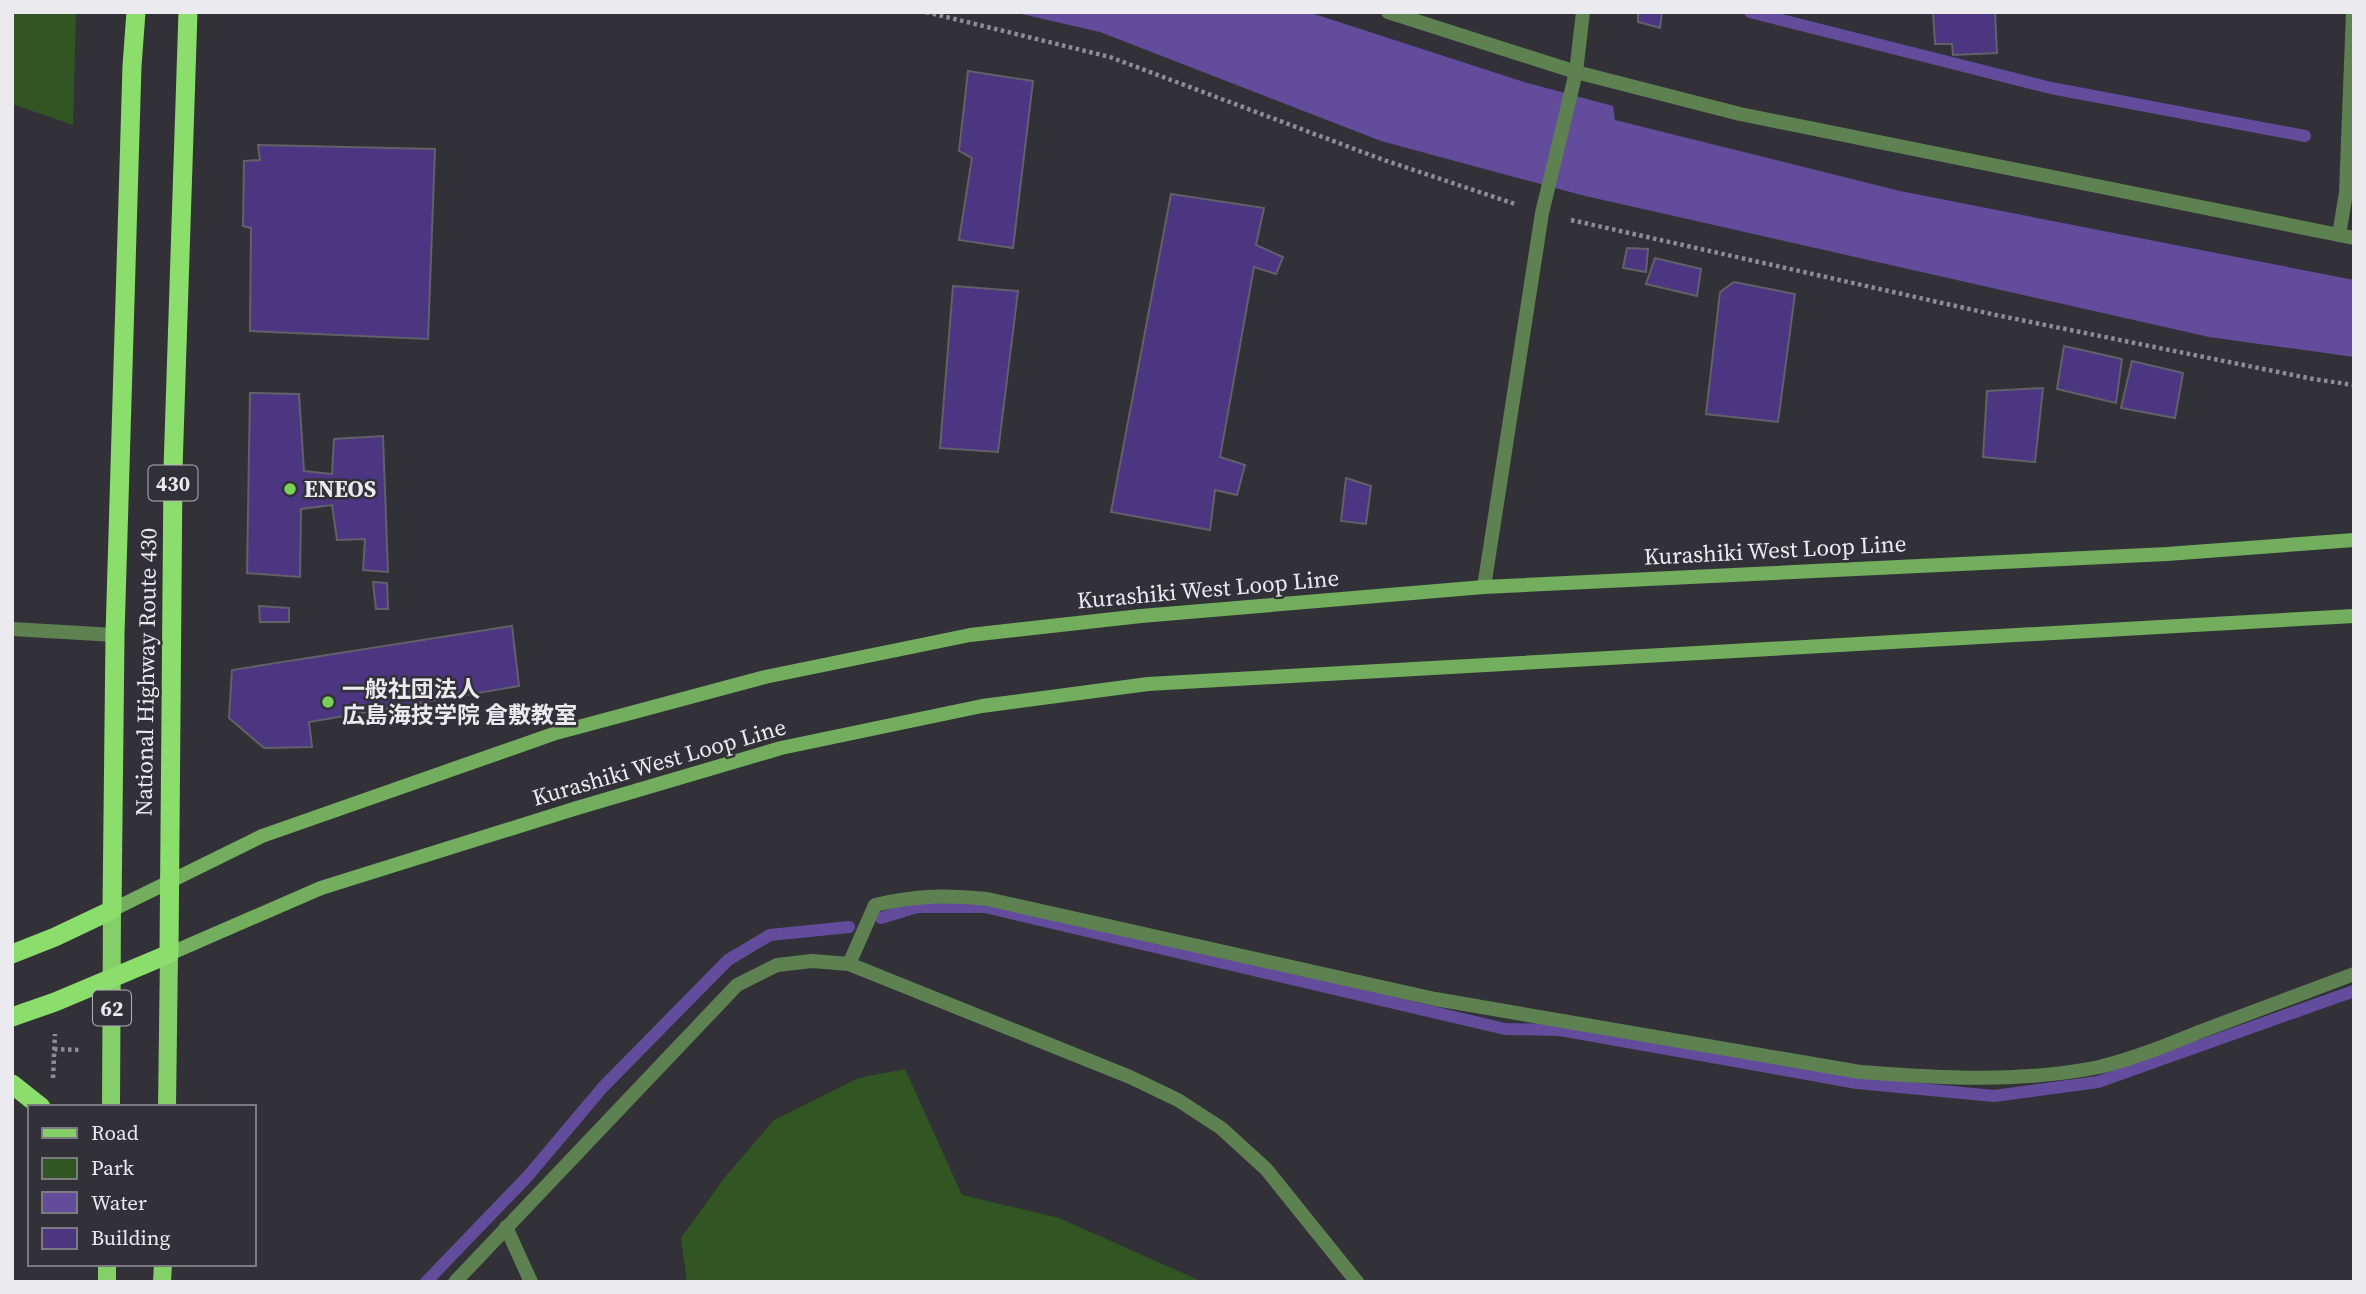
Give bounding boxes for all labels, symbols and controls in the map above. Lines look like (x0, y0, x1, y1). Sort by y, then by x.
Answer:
road number: 430 (148, 466, 198, 500)
place label: ENEOS (304, 473, 376, 505)
marker: ENEOS (282, 481, 298, 497)
street label: Kurashiki West Loop Line (1643, 527, 1907, 573)
street label: National Highway Route 430 (127, 528, 165, 816)
street label: Kurashiki West Loop Line (1076, 562, 1340, 616)
place label: 一般社団法人 広島海技学院 倉敷教室 (342, 673, 577, 731)
marker: 一般社団法人 広島海技学院 倉敷教室 (320, 694, 336, 710)
street label: Kurashiki West Loop Line (528, 710, 790, 814)
road number: 62 (93, 990, 131, 1026)
legend (28, 1105, 256, 1266)
text: Road (91, 1118, 139, 1147)
text: Park (91, 1153, 135, 1182)
text: Water (91, 1188, 147, 1217)
text: Building (91, 1223, 170, 1252)

